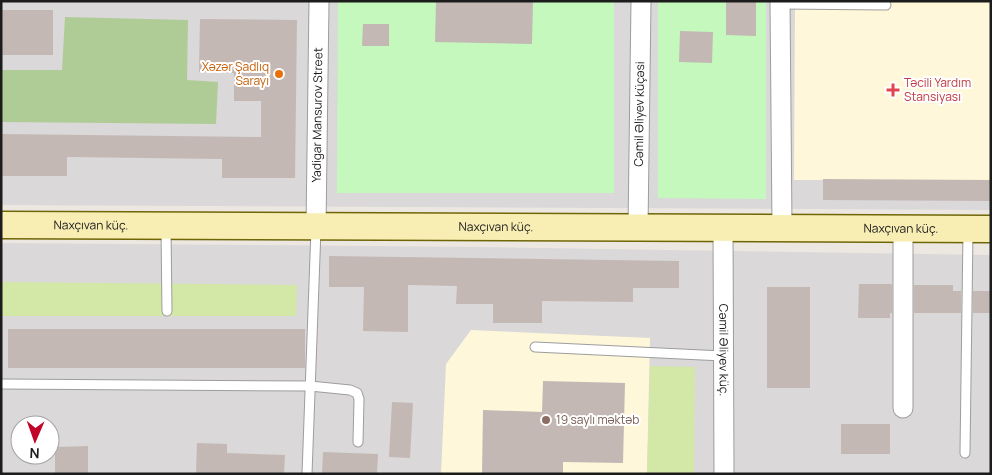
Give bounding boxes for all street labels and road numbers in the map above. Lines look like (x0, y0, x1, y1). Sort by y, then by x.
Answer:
street label: Yadigar Mansurov Street (308, 47, 326, 183)
street label: Cəmil Əliyev küçəsi (630, 61, 648, 167)
street label: Naxçıvan küç. (54, 216, 128, 234)
street label: Naxçıvan küç. (459, 218, 533, 235)
street label: Naxçıvan küç. (864, 219, 938, 237)
street label: Cəmil Əliyev küç. (715, 304, 733, 396)

